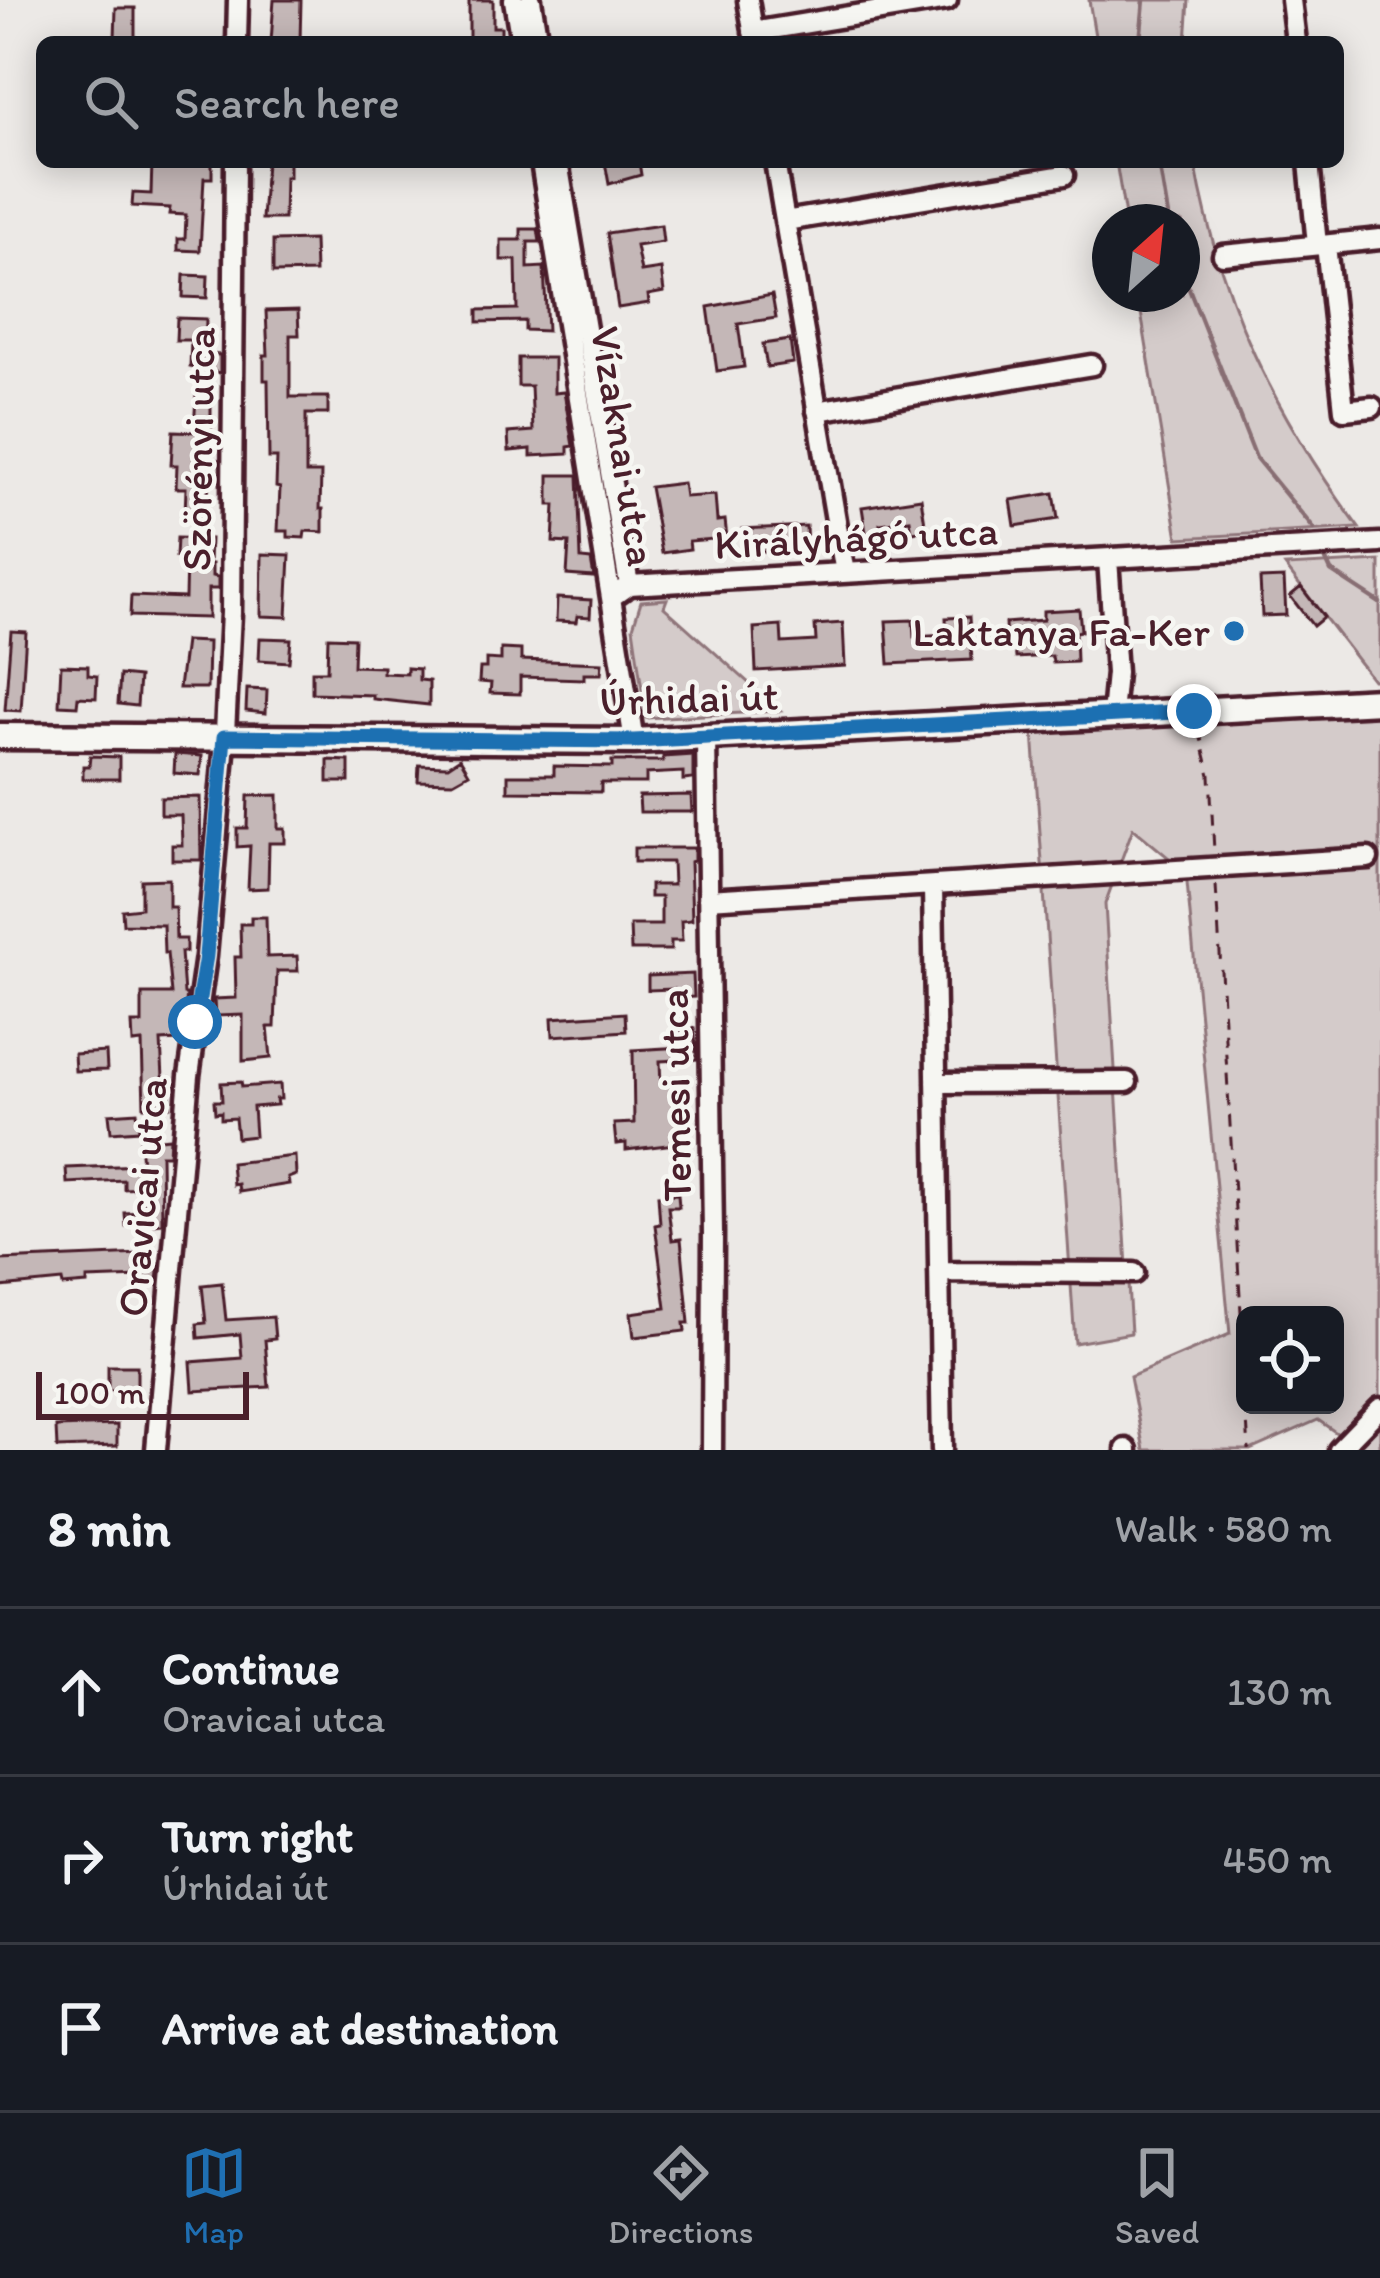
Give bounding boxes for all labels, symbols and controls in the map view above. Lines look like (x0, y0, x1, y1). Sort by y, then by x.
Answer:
search box (36, 36, 1344, 168)
icon: search (78, 69, 144, 135)
text: Search here (174, 75, 400, 129)
north arrow (1092, 204, 1200, 312)
street label: Vízaknai utca (580, 323, 668, 569)
street label: Szörényi utca (170, 326, 226, 572)
street label: Királyhágó utca (713, 504, 999, 570)
place label: Laktanya Fa-Ker (912, 606, 1210, 657)
marker: Laktanya Fa-Ker (1221, 618, 1247, 644)
street label: Úrhidai út (598, 669, 780, 727)
route end (1167, 684, 1221, 738)
street label: Temesi utca (648, 988, 702, 1202)
route start (168, 995, 222, 1049)
street label: Oravicai utca (106, 1075, 178, 1319)
map controls (1236, 1306, 1344, 1414)
button: locate (1236, 1306, 1344, 1414)
scale bar (36, 1366, 249, 1419)
text: 100 m (54, 1373, 145, 1412)
text: 8 min (48, 1498, 171, 1559)
text: Walk · 580 m (1114, 1505, 1332, 1552)
text: Continue (162, 1641, 340, 1695)
icon: ahead (48, 1659, 114, 1725)
text: 130 m (1227, 1668, 1332, 1715)
text: Oravicai utca (162, 1695, 385, 1742)
text: Turn right (162, 1809, 353, 1863)
icon: right (48, 1827, 114, 1893)
text: 450 m (1222, 1836, 1332, 1883)
text: Úrhidai út (162, 1863, 329, 1910)
icon: arrive (48, 1995, 114, 2061)
text: Arrive at destination (162, 2001, 558, 2055)
tab: Map (181, 2140, 247, 2251)
tab: Directions (608, 2140, 753, 2251)
tab: Saved (1115, 2140, 1199, 2251)

